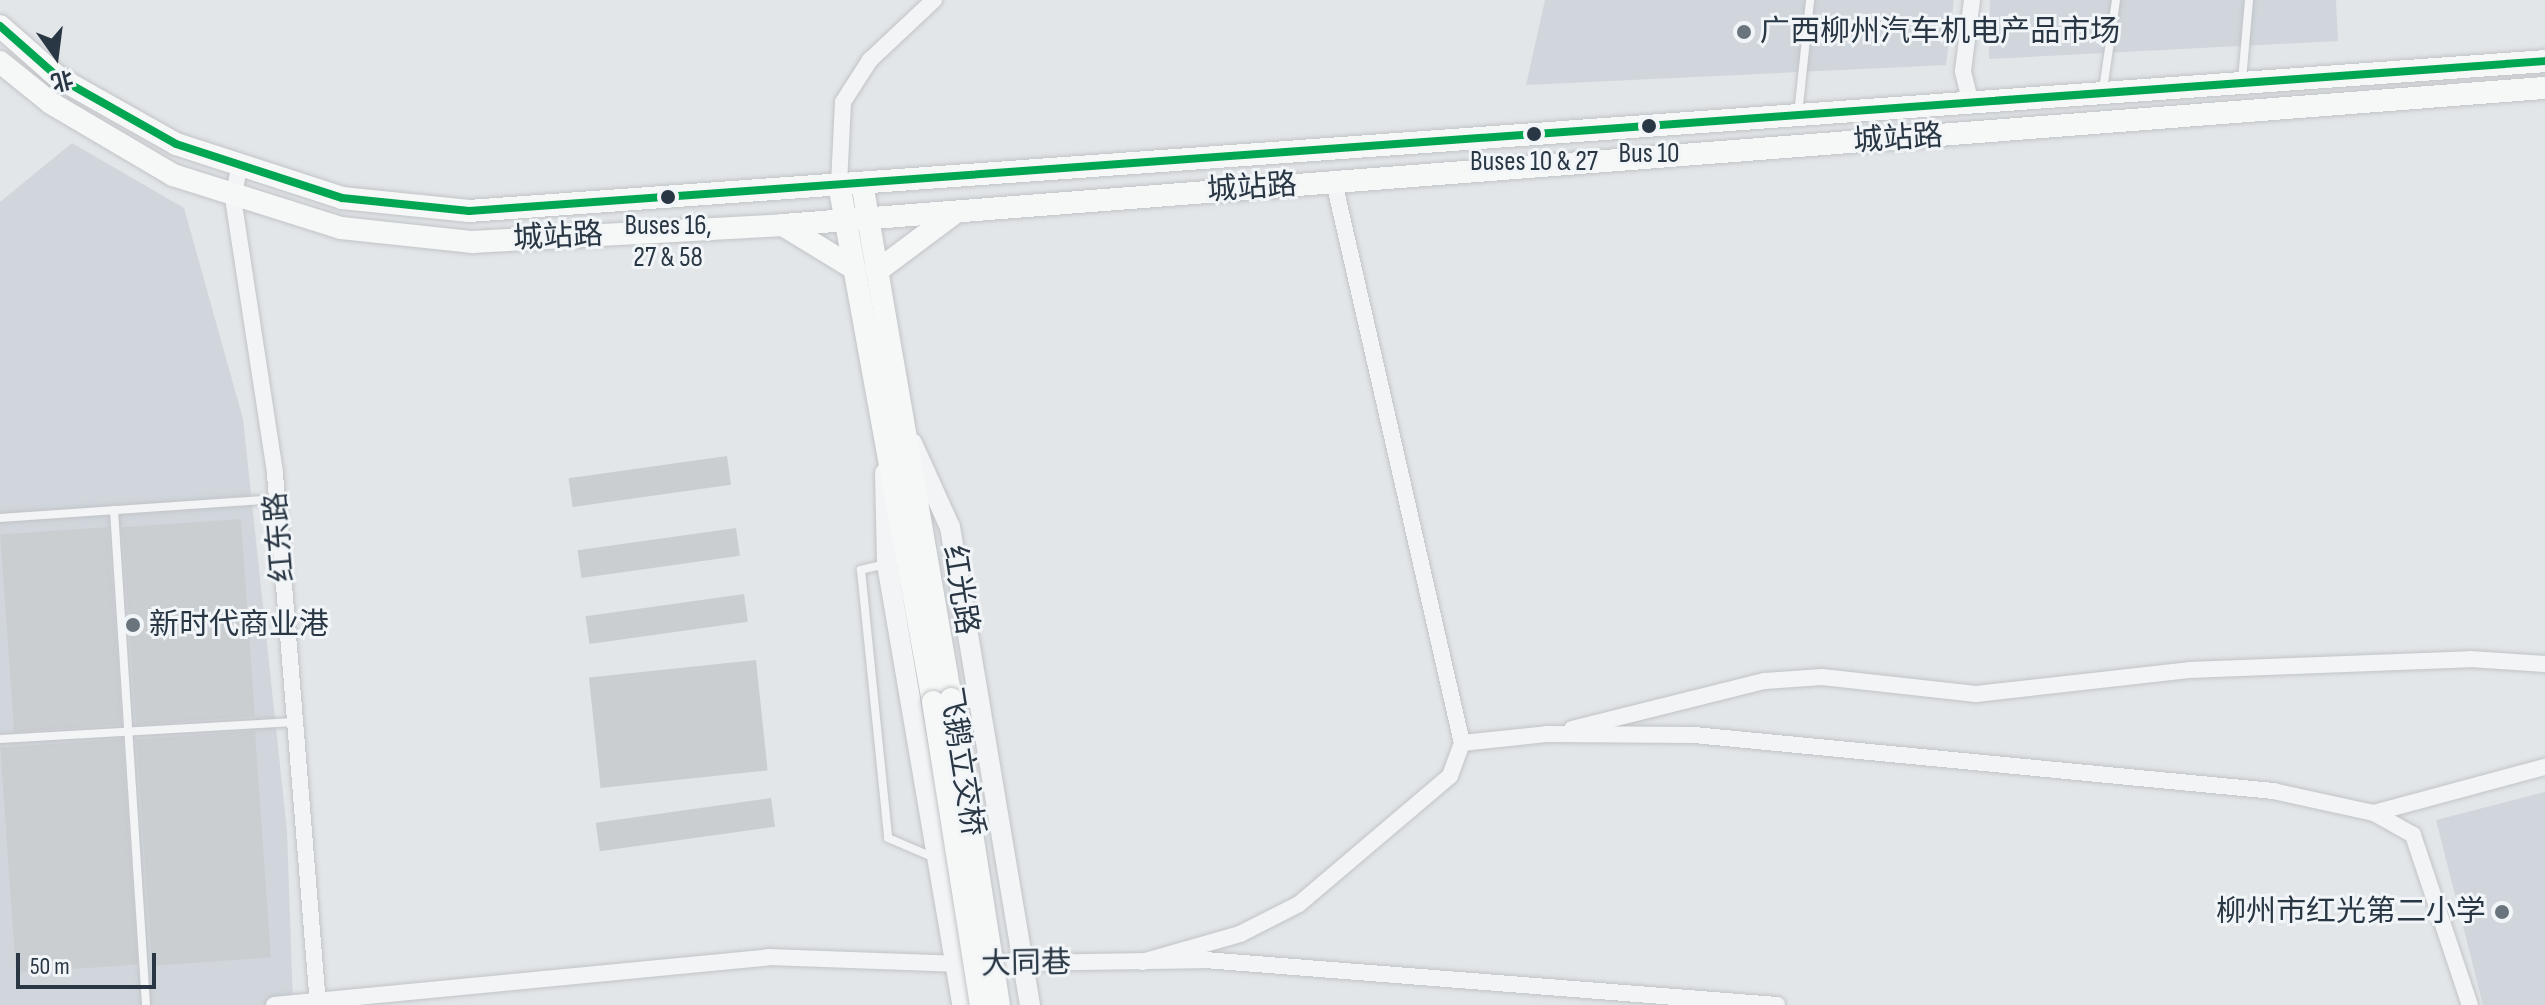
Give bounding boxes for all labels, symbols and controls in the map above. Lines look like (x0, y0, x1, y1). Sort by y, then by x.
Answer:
place label: 广西柳州汽车机电产品市场 (1760, 14, 2120, 50)
north arrow (16, 16, 96, 96)
marker: 广西柳州汽车机电产品市场 (1735, 23, 1753, 41)
text: 北 (48, 64, 76, 96)
marker: Bus 10 (1641, 118, 1657, 134)
street label: 城站路 (1852, 118, 1944, 160)
marker: Buses 10 & 27 (1526, 126, 1542, 142)
place label: Bus 10 (1619, 137, 1679, 171)
place label: Buses 10 & 27 (1470, 145, 1598, 179)
street label: 城站路 (1206, 167, 1298, 209)
marker: Buses 16, 27 & 58 (660, 189, 676, 205)
place label: Buses 16, 27 & 58 (625, 209, 711, 275)
street label: 城站路 (512, 217, 604, 257)
street label: 红东路 (258, 491, 302, 583)
street label: 红光路 (935, 543, 985, 637)
place label: 新时代商业港 (149, 607, 329, 643)
marker: 新时代商业港 (124, 616, 142, 634)
street label: 飞鹅立交桥 (931, 685, 991, 839)
place label: 柳州市红光第二小学 (2216, 894, 2486, 930)
marker: 柳州市红光第二小学 (2493, 903, 2511, 921)
scale bar (20, 937, 160, 987)
street label: 大同巷 (981, 945, 1071, 983)
text: 50 m (30, 952, 70, 981)

